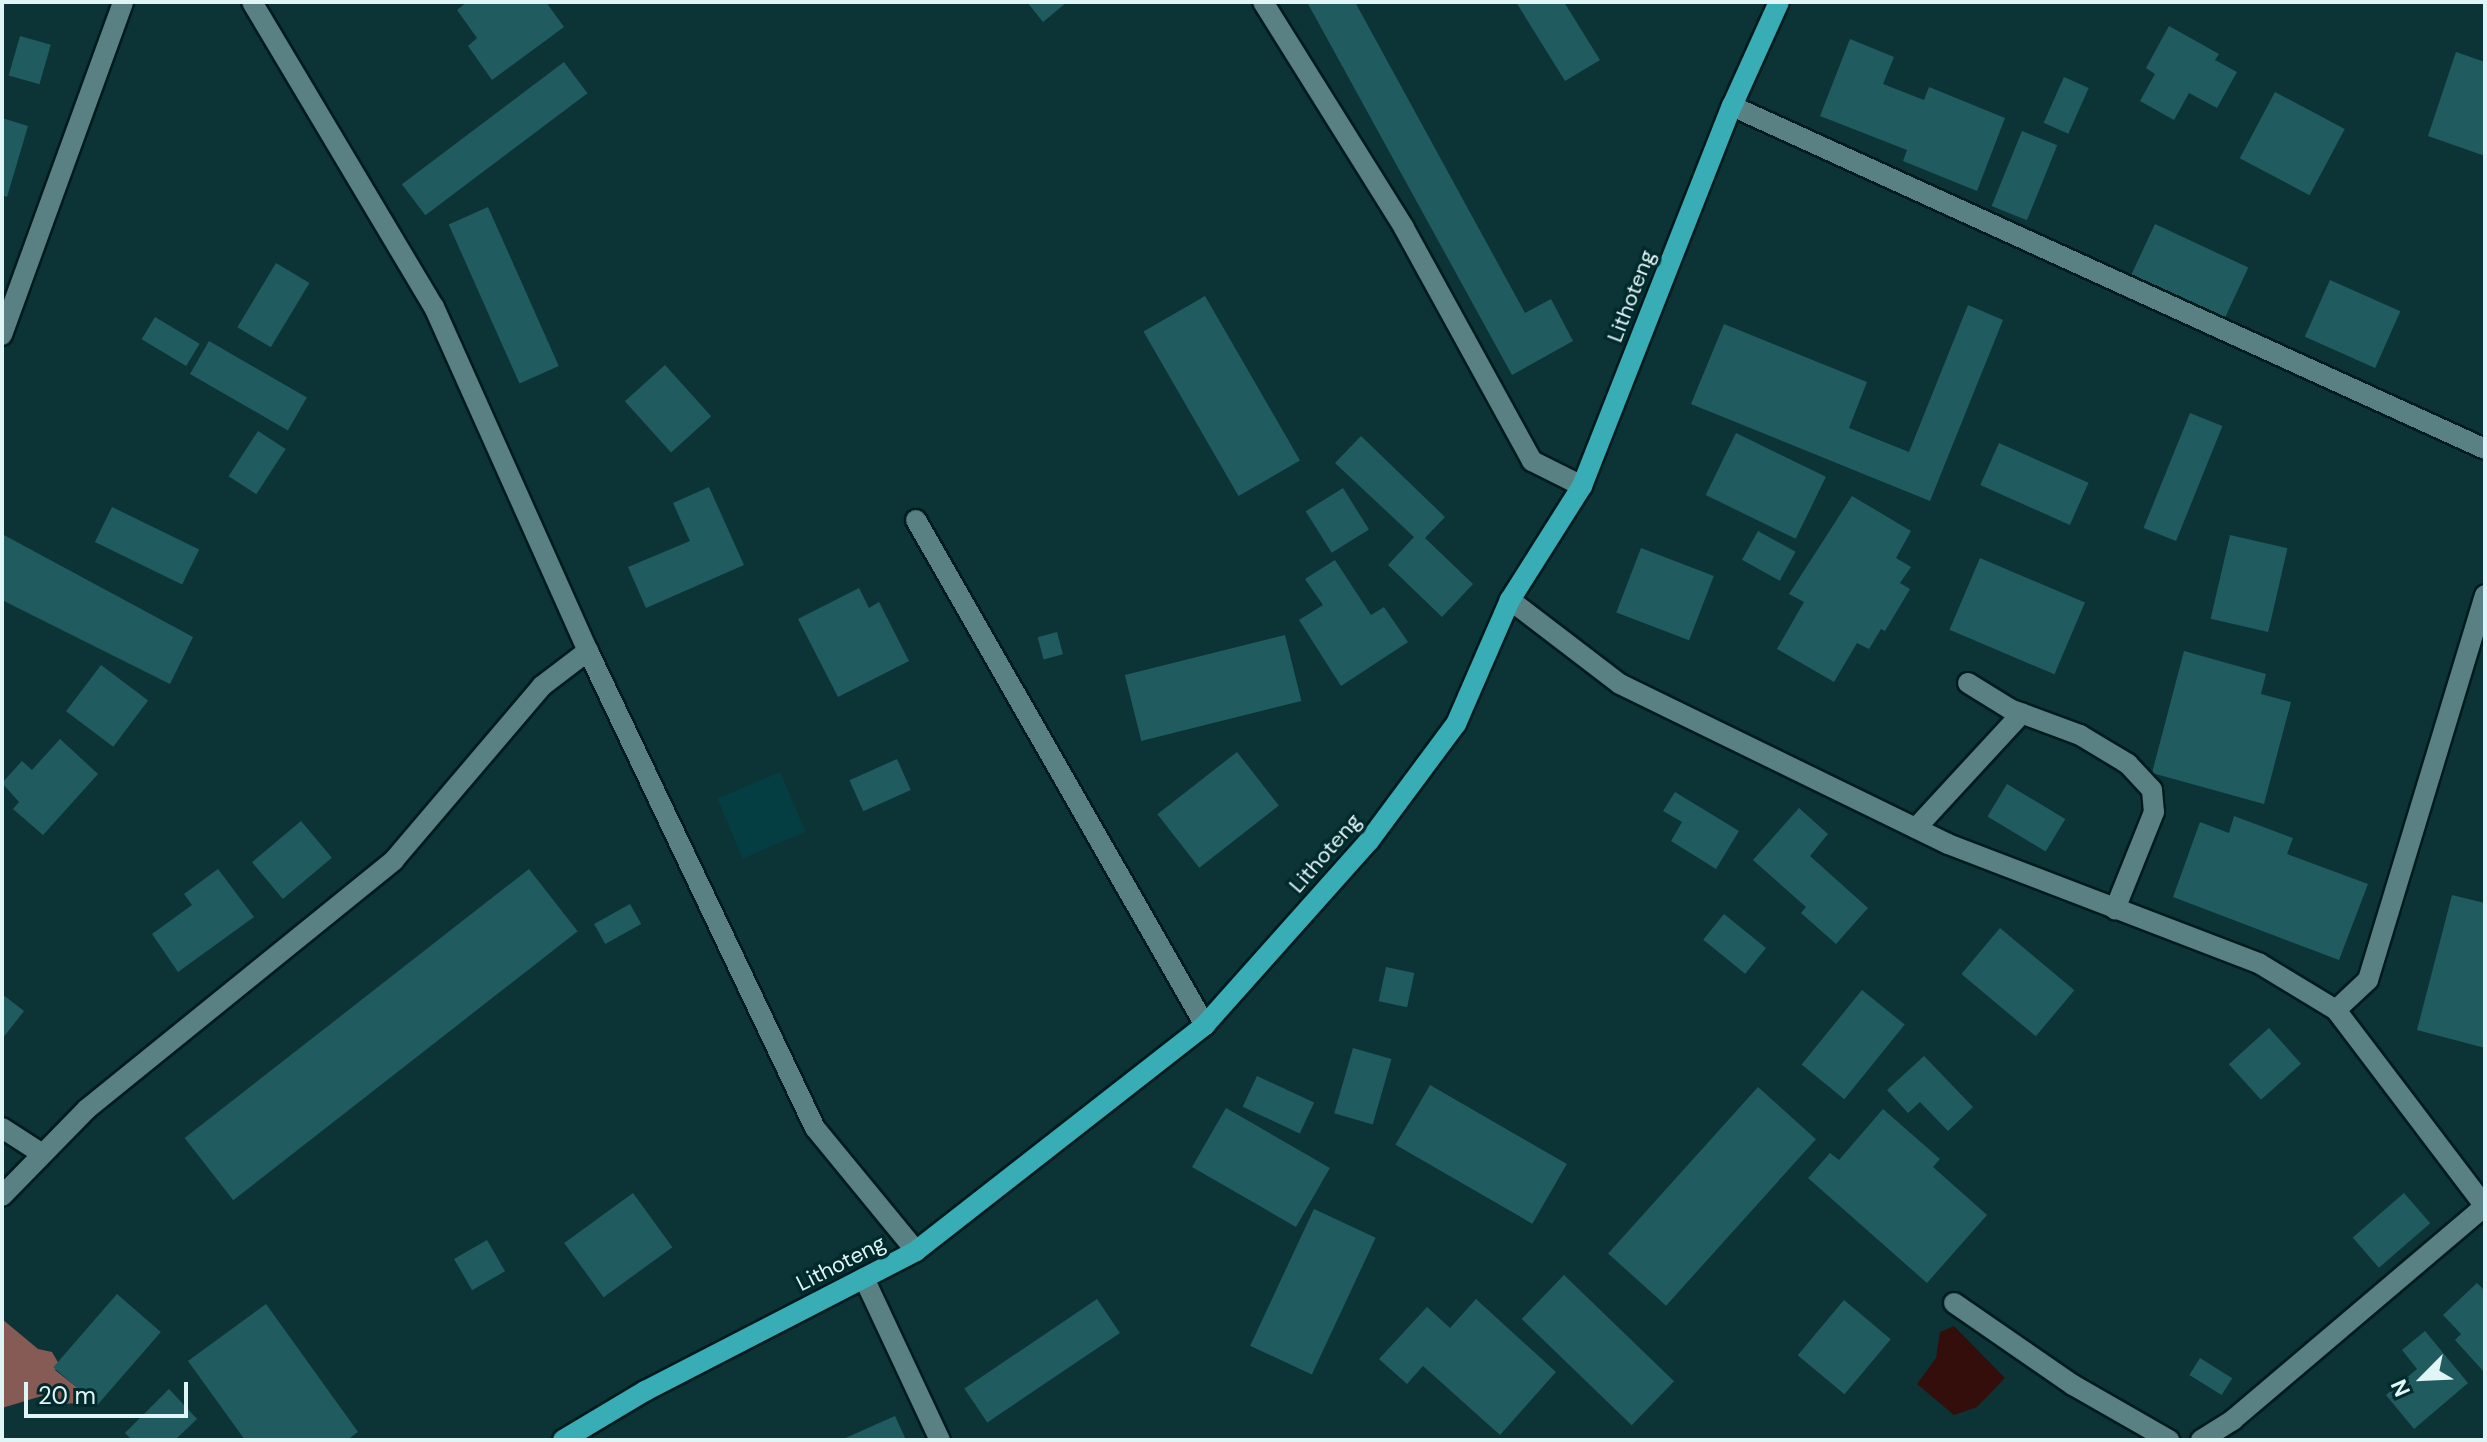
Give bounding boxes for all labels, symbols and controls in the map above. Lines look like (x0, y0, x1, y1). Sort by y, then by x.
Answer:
street label: Lithoteng (1601, 246, 1661, 346)
street label: Lithoteng (1283, 808, 1367, 898)
street label: Lithoteng (792, 1229, 890, 1297)
north arrow (2383, 1338, 2463, 1418)
scale bar (28, 1366, 192, 1416)
text: N (2384, 1375, 2417, 1401)
text: 20 m (38, 1380, 96, 1411)

